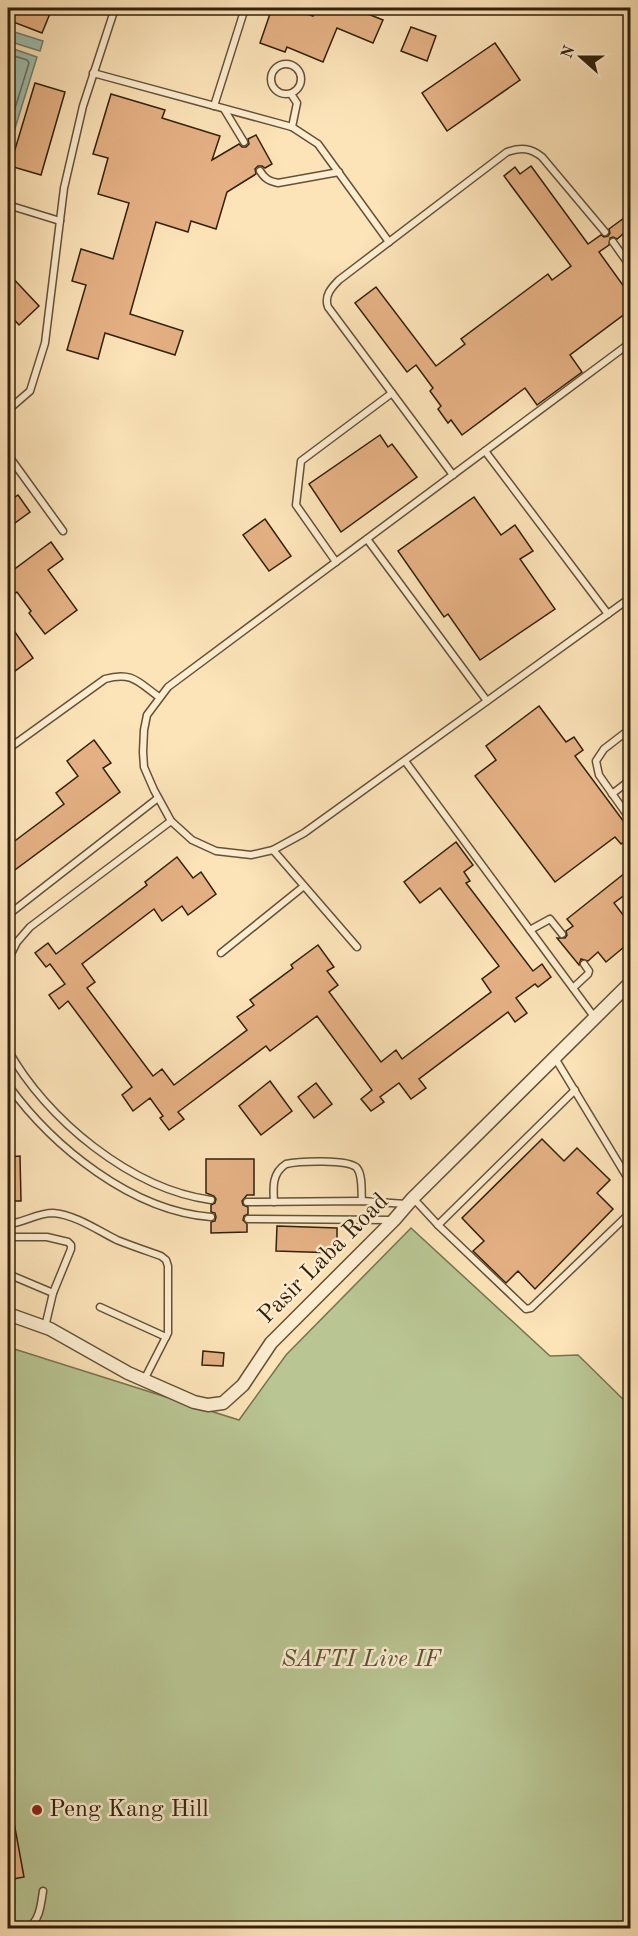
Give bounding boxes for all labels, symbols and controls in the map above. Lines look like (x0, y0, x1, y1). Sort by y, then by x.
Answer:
north arrow (551, 27, 611, 87)
text: N (559, 43, 579, 61)
street label: Pasir Laba Road (254, 1189, 394, 1329)
park label: SAFTI Live IF (281, 1648, 442, 1672)
place label: Peng Kang Hill (49, 1798, 209, 1822)
marker: Peng Kang Hill (30, 1803, 44, 1817)

